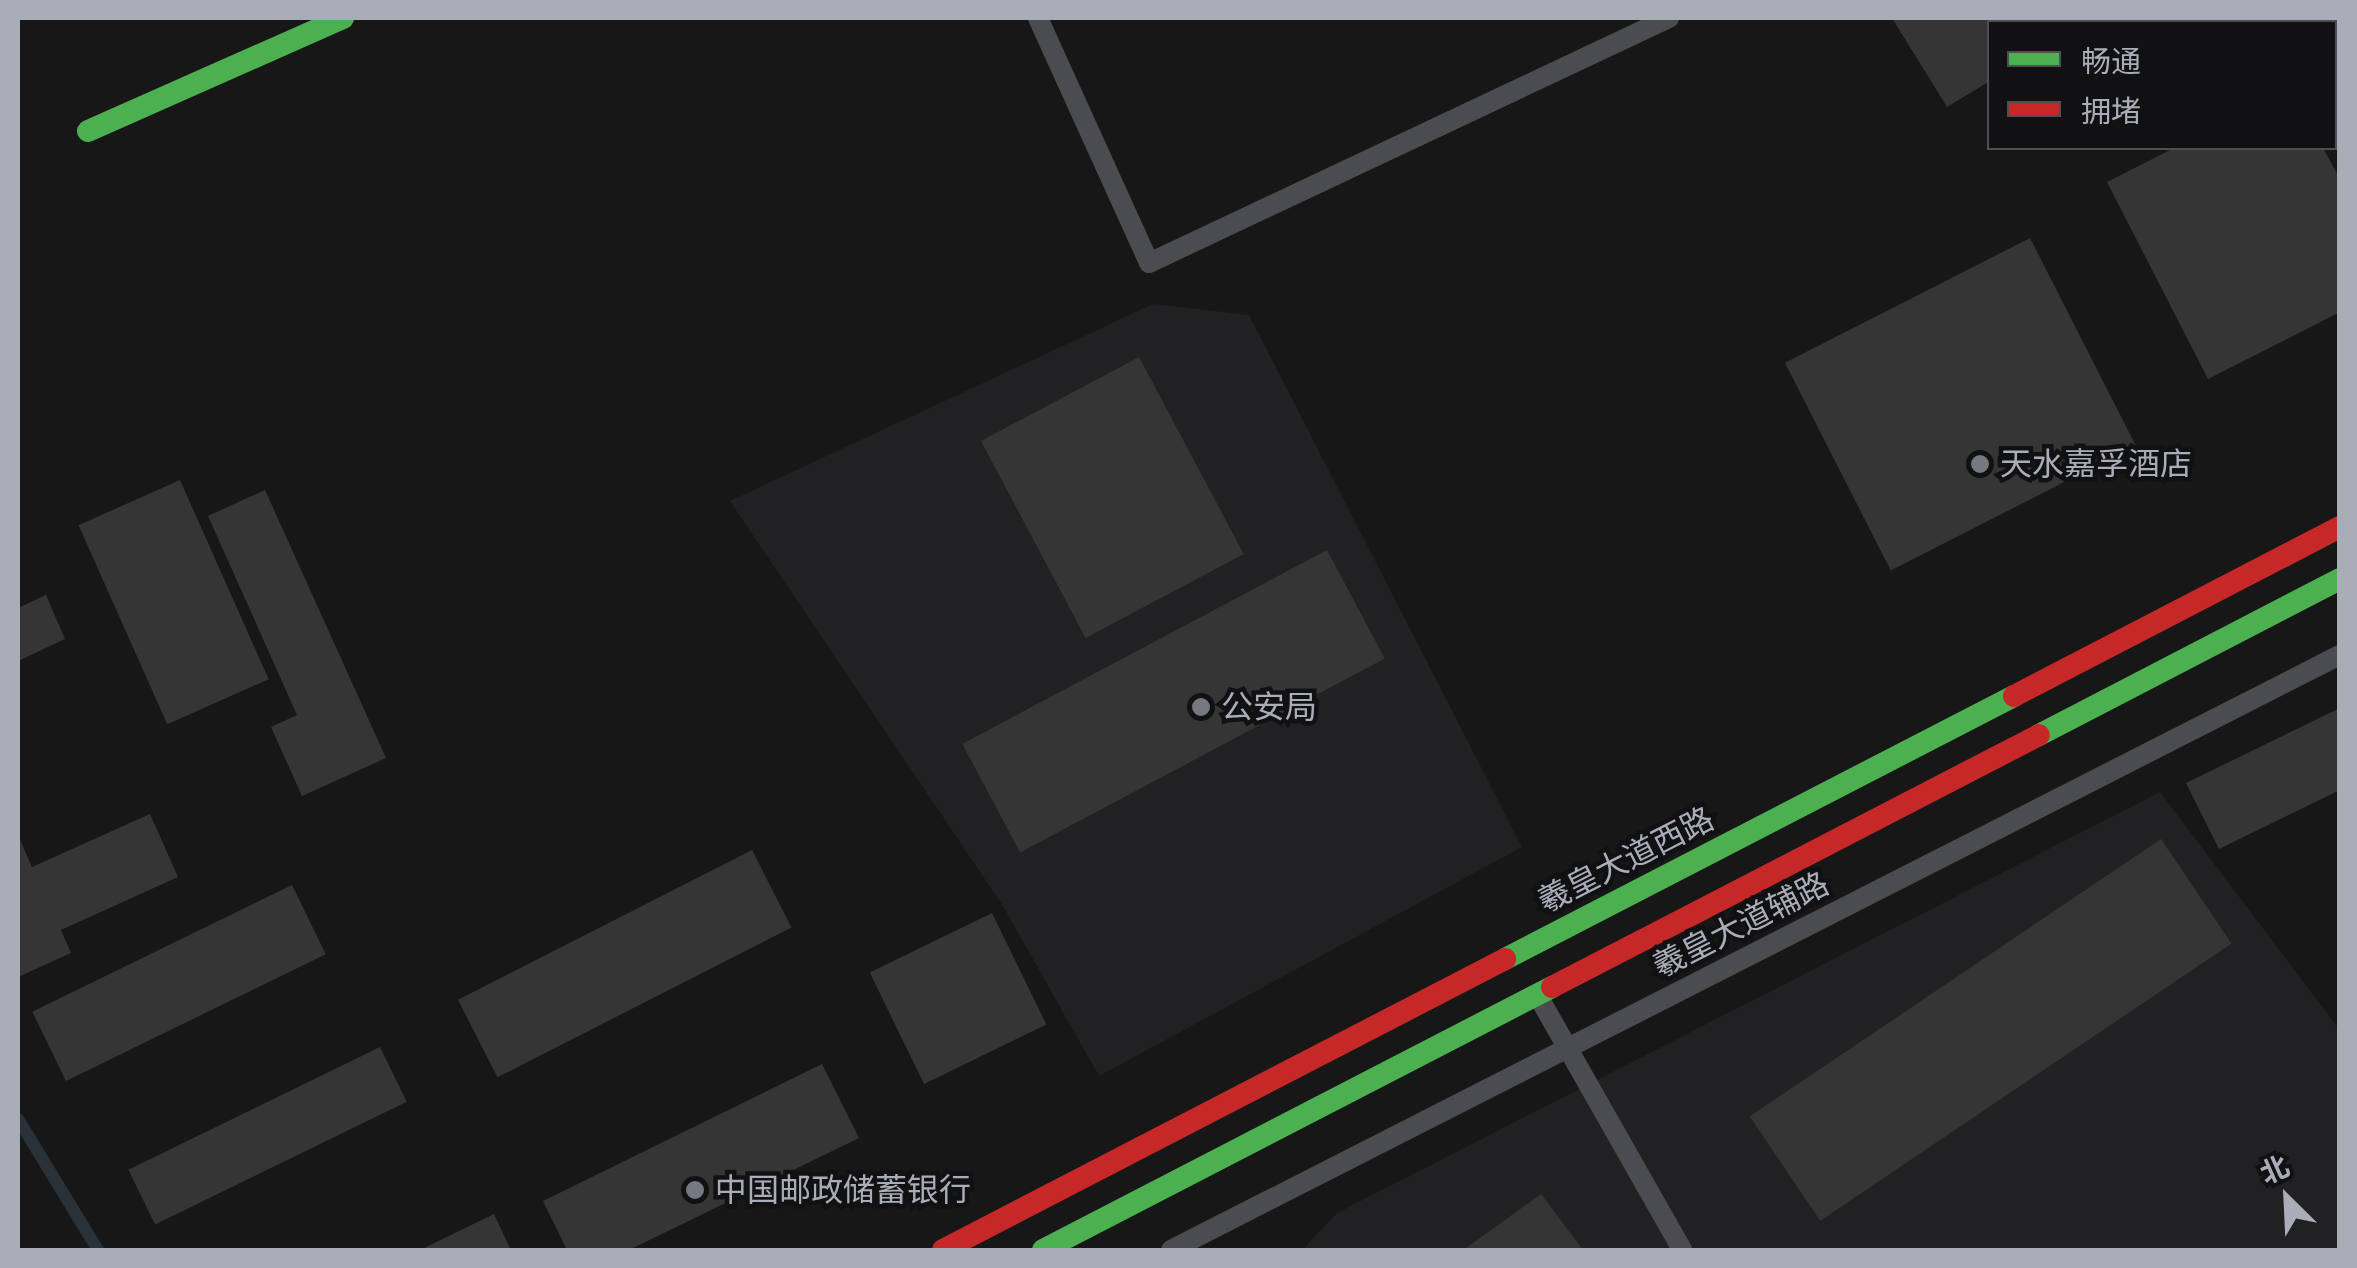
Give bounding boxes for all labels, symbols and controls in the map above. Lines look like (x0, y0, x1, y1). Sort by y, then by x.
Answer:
legend (1987, 20, 2337, 150)
text: 畅通 (2081, 45, 2141, 78)
text: 拥堵 (2081, 95, 2141, 128)
place label: 天水嘉孚酒店 (2000, 445, 2192, 483)
marker: 天水嘉孚酒店 (1969, 453, 1991, 475)
place label: 公安局 (1221, 688, 1317, 726)
marker: 公安局 (1190, 696, 1212, 718)
street label: 羲皇大道西路 (1532, 799, 1720, 921)
street label: 羲皇大道辅路 (1647, 864, 1835, 986)
north arrow (2237, 1148, 2337, 1248)
text: 北 (2255, 1150, 2294, 1190)
place label: 中国邮政储蓄银行 (715, 1171, 971, 1209)
marker: 中国邮政储蓄银行 (684, 1179, 706, 1201)

